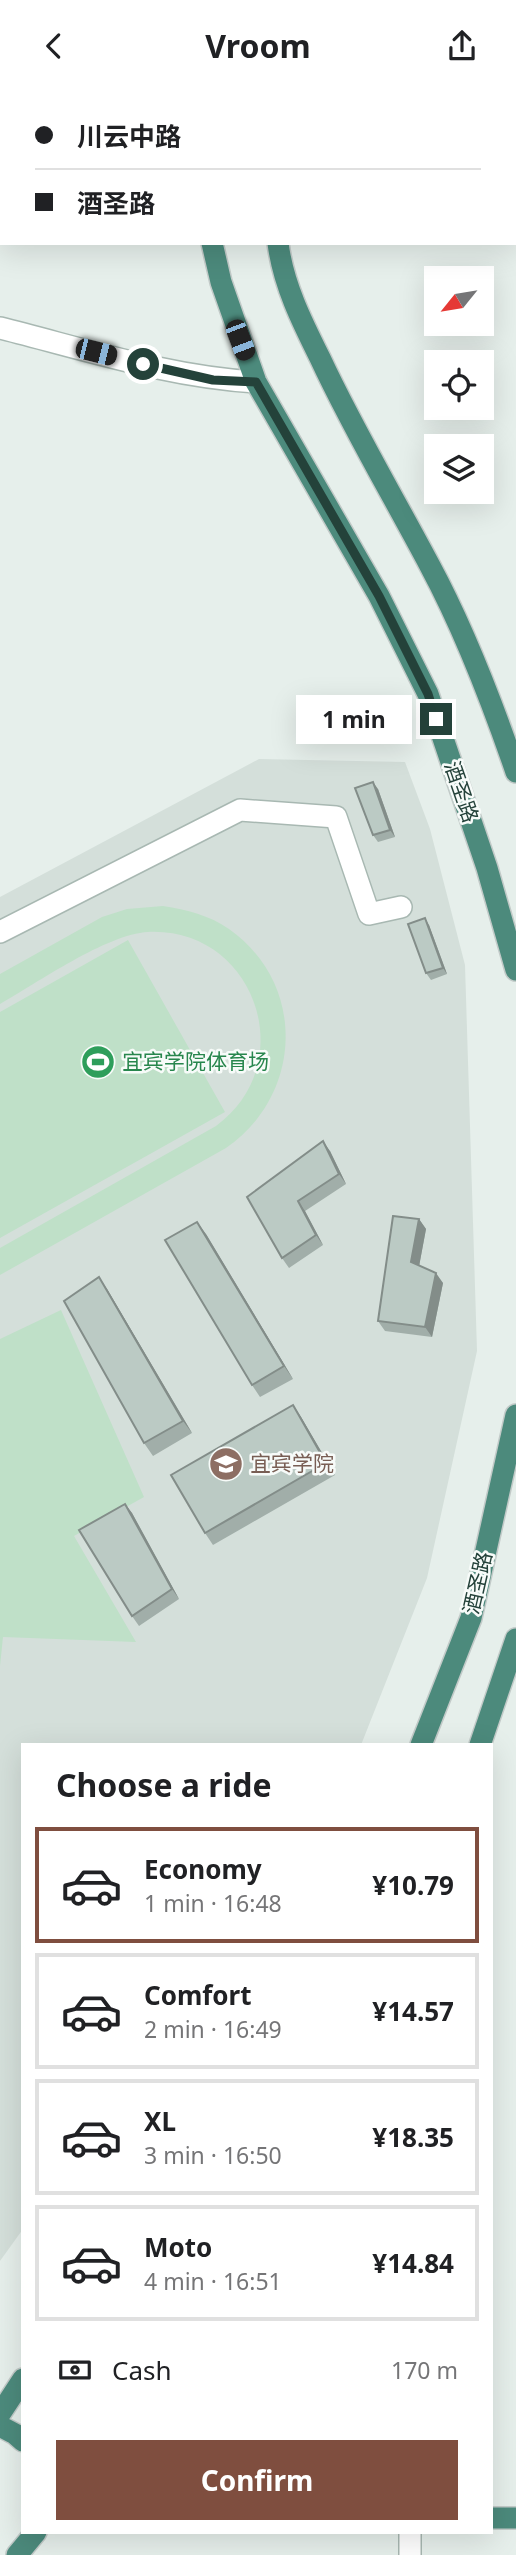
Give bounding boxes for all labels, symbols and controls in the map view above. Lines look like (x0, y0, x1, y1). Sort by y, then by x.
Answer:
text: Vroom (205, 24, 311, 67)
icon: back (35, 27, 73, 65)
icon: share (443, 27, 481, 65)
text: 川云中路 (77, 118, 181, 154)
text: 酒圣路 (77, 185, 155, 221)
north arrow (424, 266, 494, 336)
map controls (424, 266, 494, 504)
car (223, 317, 258, 363)
car (74, 337, 119, 367)
route start (127, 348, 159, 380)
button: locate (424, 350, 494, 420)
button: layers (424, 434, 494, 504)
callout: 1 min (296, 695, 412, 743)
text: 1 min (322, 703, 386, 735)
route end (420, 703, 452, 735)
street label: 酒圣路 (438, 757, 485, 826)
sports icon: 宜宾学院体育场 (79, 1043, 117, 1081)
place label: 宜宾学院体育场 (122, 1047, 269, 1075)
school or university icon: 宜宾学院 (207, 1445, 245, 1483)
place label: 宜宾学院 (250, 1449, 334, 1477)
street label: 酒圣路 (456, 1549, 498, 1617)
text: Choose a ride (56, 1763, 272, 1806)
text: Economy (144, 1851, 262, 1887)
icon: car (60, 1854, 123, 1917)
text: ¥10.79 (372, 1867, 454, 1903)
text: 1 min · 16:48 (144, 1887, 282, 1919)
text: Comfort (144, 1977, 252, 2013)
icon: car (60, 1980, 123, 2043)
text: ¥14.57 (372, 1993, 454, 2029)
text: 2 min · 16:49 (144, 2013, 282, 2045)
text: XL (144, 2103, 176, 2139)
icon: car (60, 2106, 123, 2169)
text: ¥18.35 (372, 2119, 454, 2155)
text: 3 min · 16:50 (144, 2139, 282, 2171)
text: Moto (144, 2229, 212, 2265)
icon: car (60, 2232, 123, 2295)
text: ¥14.84 (372, 2245, 454, 2281)
text: 4 min · 16:51 (144, 2265, 282, 2297)
icon: cash (56, 2351, 94, 2389)
text: Cash (112, 2352, 172, 2388)
text: 170 m (391, 2354, 458, 2386)
button: Confirm (56, 2440, 458, 2520)

